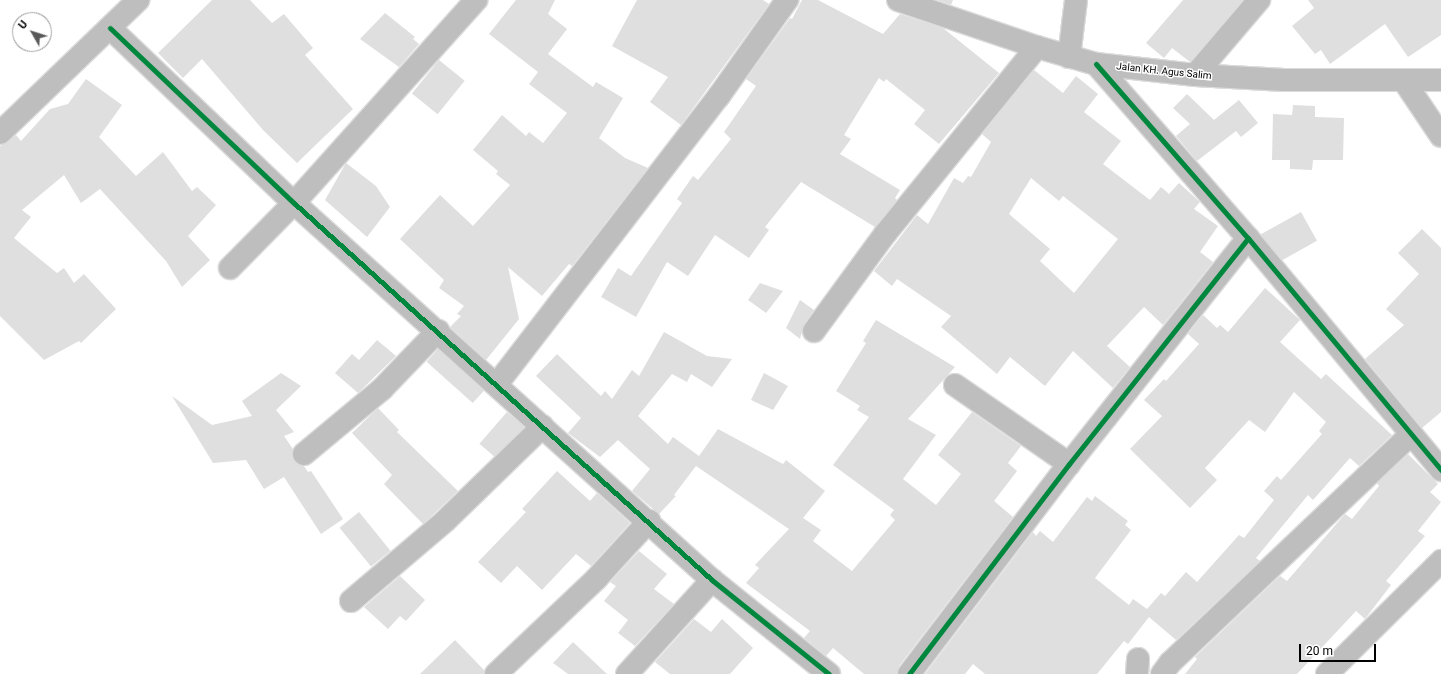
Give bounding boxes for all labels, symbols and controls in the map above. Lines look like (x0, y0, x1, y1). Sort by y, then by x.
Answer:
north arrow (12, 12, 52, 52)
text: U (16, 18, 30, 32)
street label: Jalan KH. Agus Salim (1116, 60, 1212, 82)
scale bar (1301, 636, 1378, 662)
text: 20 m (1306, 644, 1333, 658)

